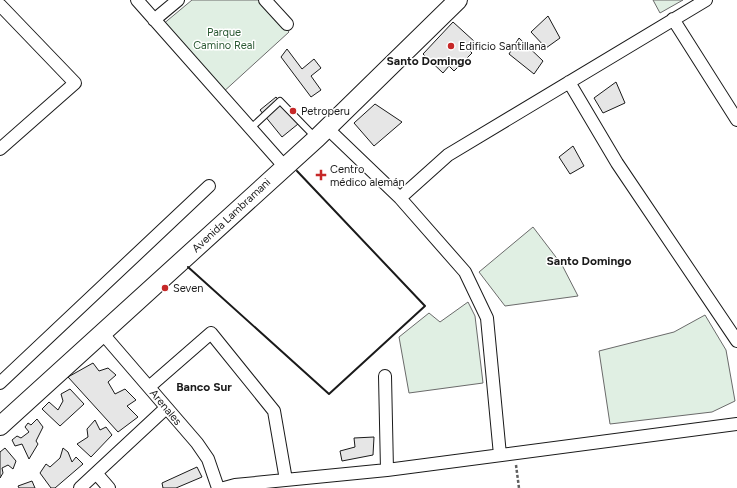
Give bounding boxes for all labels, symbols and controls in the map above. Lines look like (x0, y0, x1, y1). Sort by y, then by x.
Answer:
park label: Parque Camino Real (193, 26, 255, 52)
place label: Edificio Santillana (459, 40, 546, 53)
marker: Edificio Santillana (446, 41, 456, 51)
district label: Santo Domingo (386, 54, 472, 68)
place label: Petroperu (301, 105, 350, 118)
marker: Petroperu (288, 106, 298, 116)
place label: Centro médico alemán (330, 163, 405, 189)
marker: Centro médico alemán (315, 169, 327, 181)
street label: Avenida Lambramani (189, 176, 273, 255)
district label: Santo Domingo (546, 254, 632, 268)
place label: Seven (173, 282, 203, 295)
marker: Seven (160, 283, 170, 293)
district label: Banco Sur (176, 380, 232, 394)
street label: Arenales (147, 387, 184, 428)

